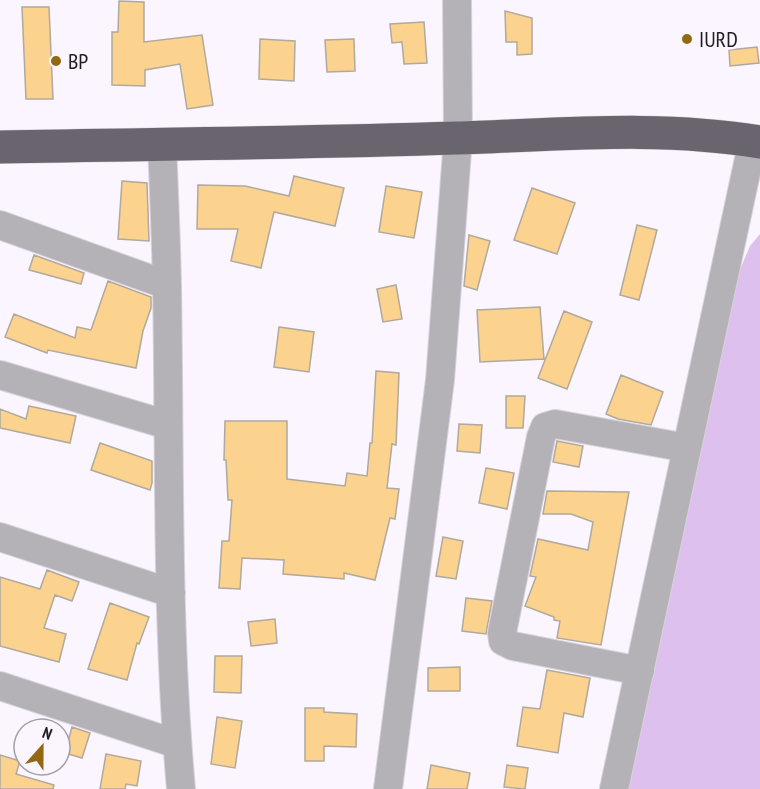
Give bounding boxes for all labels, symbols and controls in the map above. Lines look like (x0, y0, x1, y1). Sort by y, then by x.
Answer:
place label: IURD (699, 25, 738, 53)
marker: IURD (680, 32, 694, 46)
place label: BP (68, 47, 88, 75)
marker: BP (49, 54, 63, 68)
north arrow (12, 717, 72, 777)
text: N (40, 722, 55, 744)

